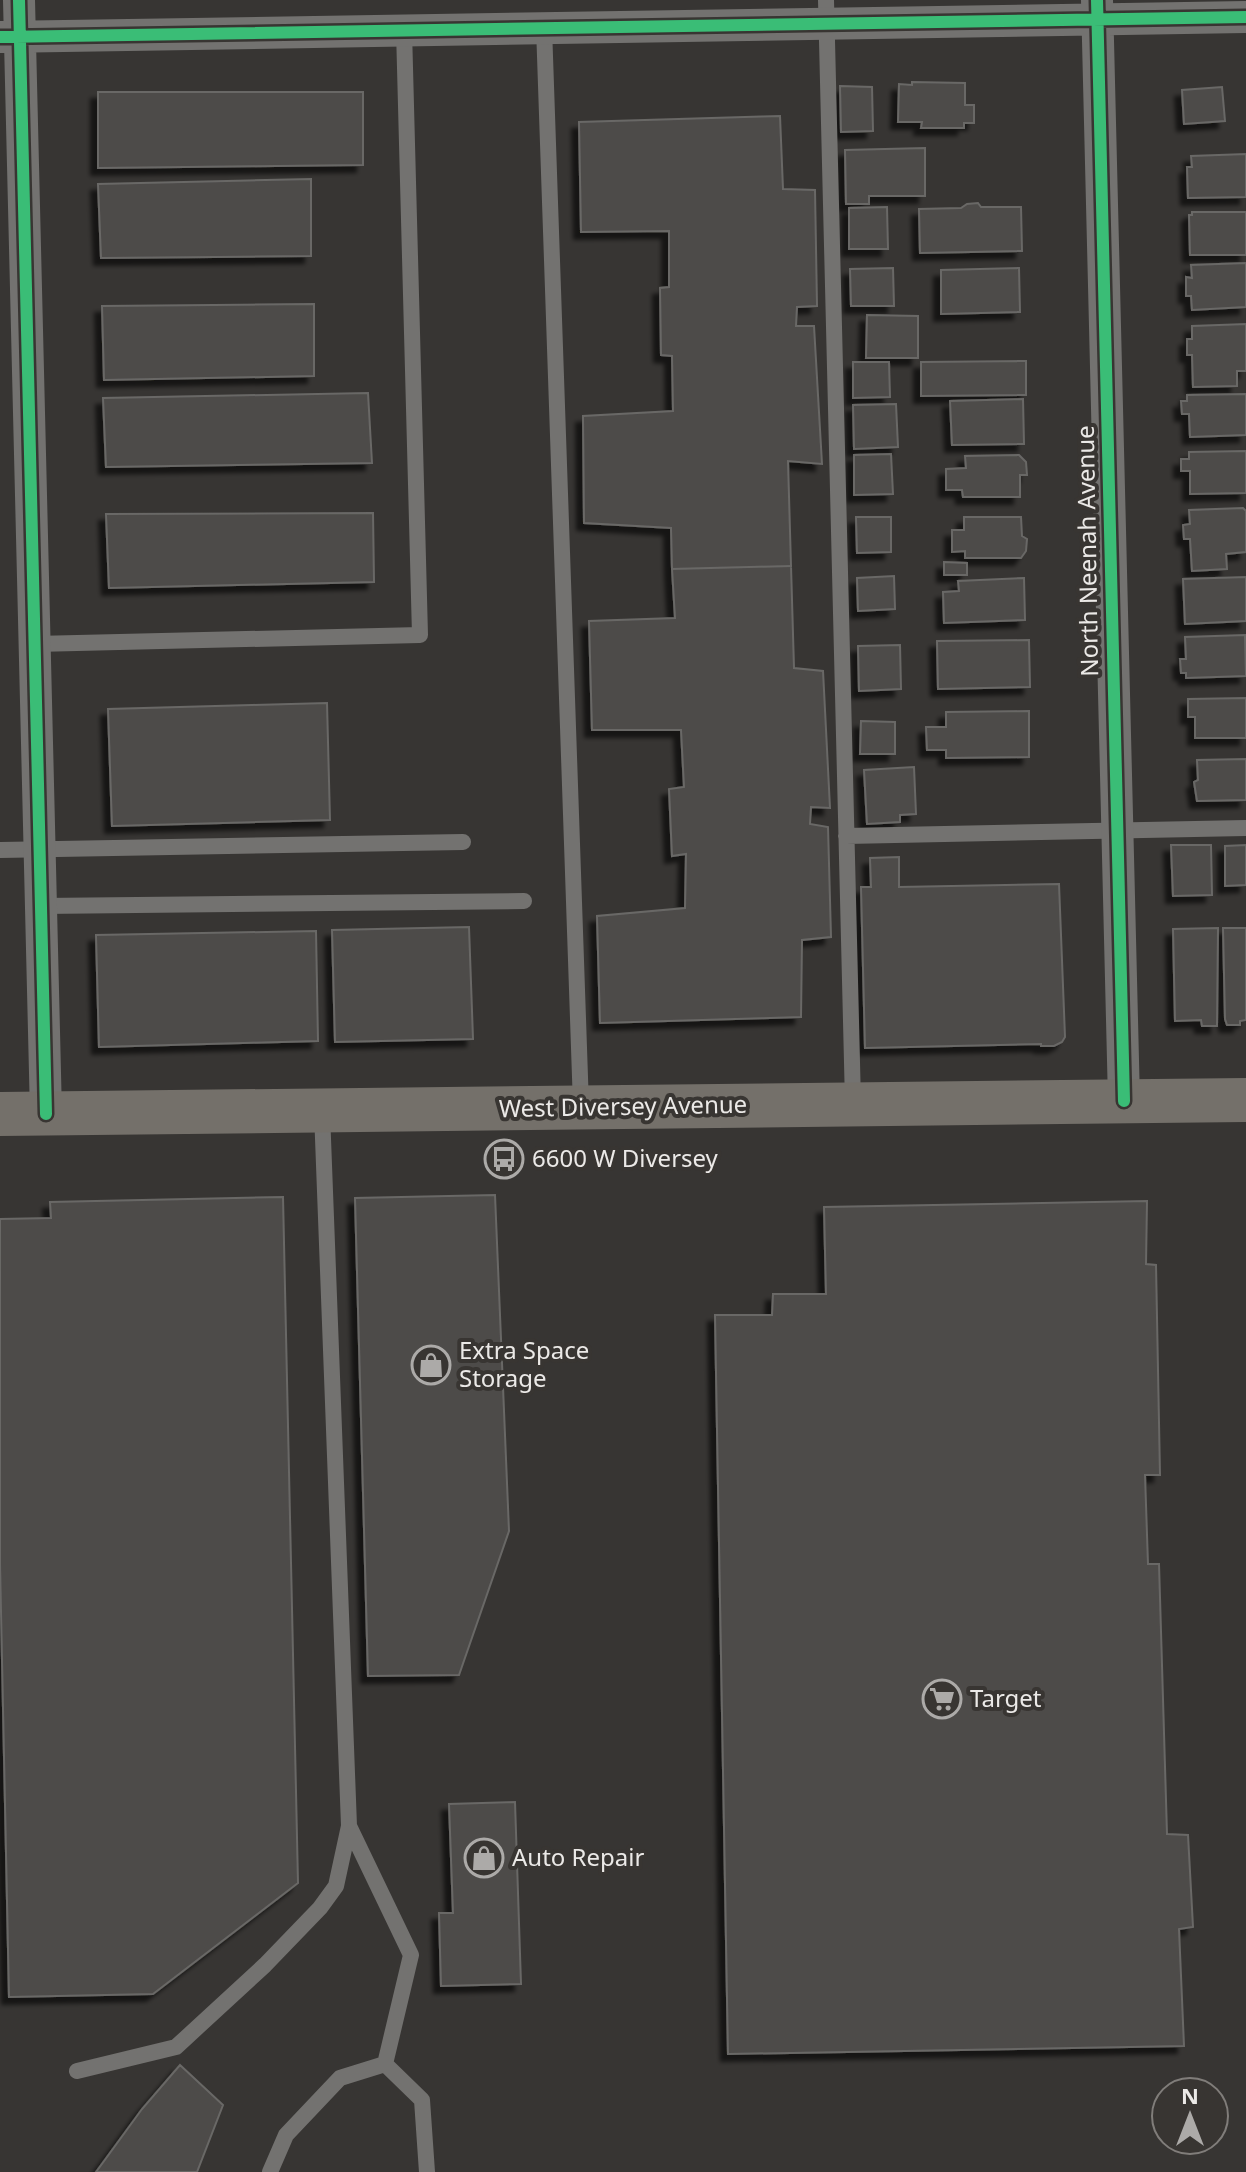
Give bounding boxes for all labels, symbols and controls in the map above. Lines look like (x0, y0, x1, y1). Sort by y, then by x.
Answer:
street label: North Neenah Avenue (1068, 425, 1105, 677)
street label: West Diversey Avenue (498, 1087, 747, 1124)
bus stop icon: 6600 W Diversey (483, 1138, 525, 1180)
place label: 6600 W Diversey (532, 1141, 719, 1174)
place label: Extra Space Storage (459, 1333, 589, 1394)
shop icon: Extra Space Storage (410, 1344, 452, 1386)
supermarket icon: Target (921, 1678, 963, 1720)
place label: Target (970, 1681, 1042, 1714)
shop icon: Auto Repair (463, 1837, 505, 1879)
place label: Auto Repair (512, 1840, 644, 1873)
north arrow (1150, 2076, 1230, 2156)
text: N (1181, 2080, 1199, 2110)

